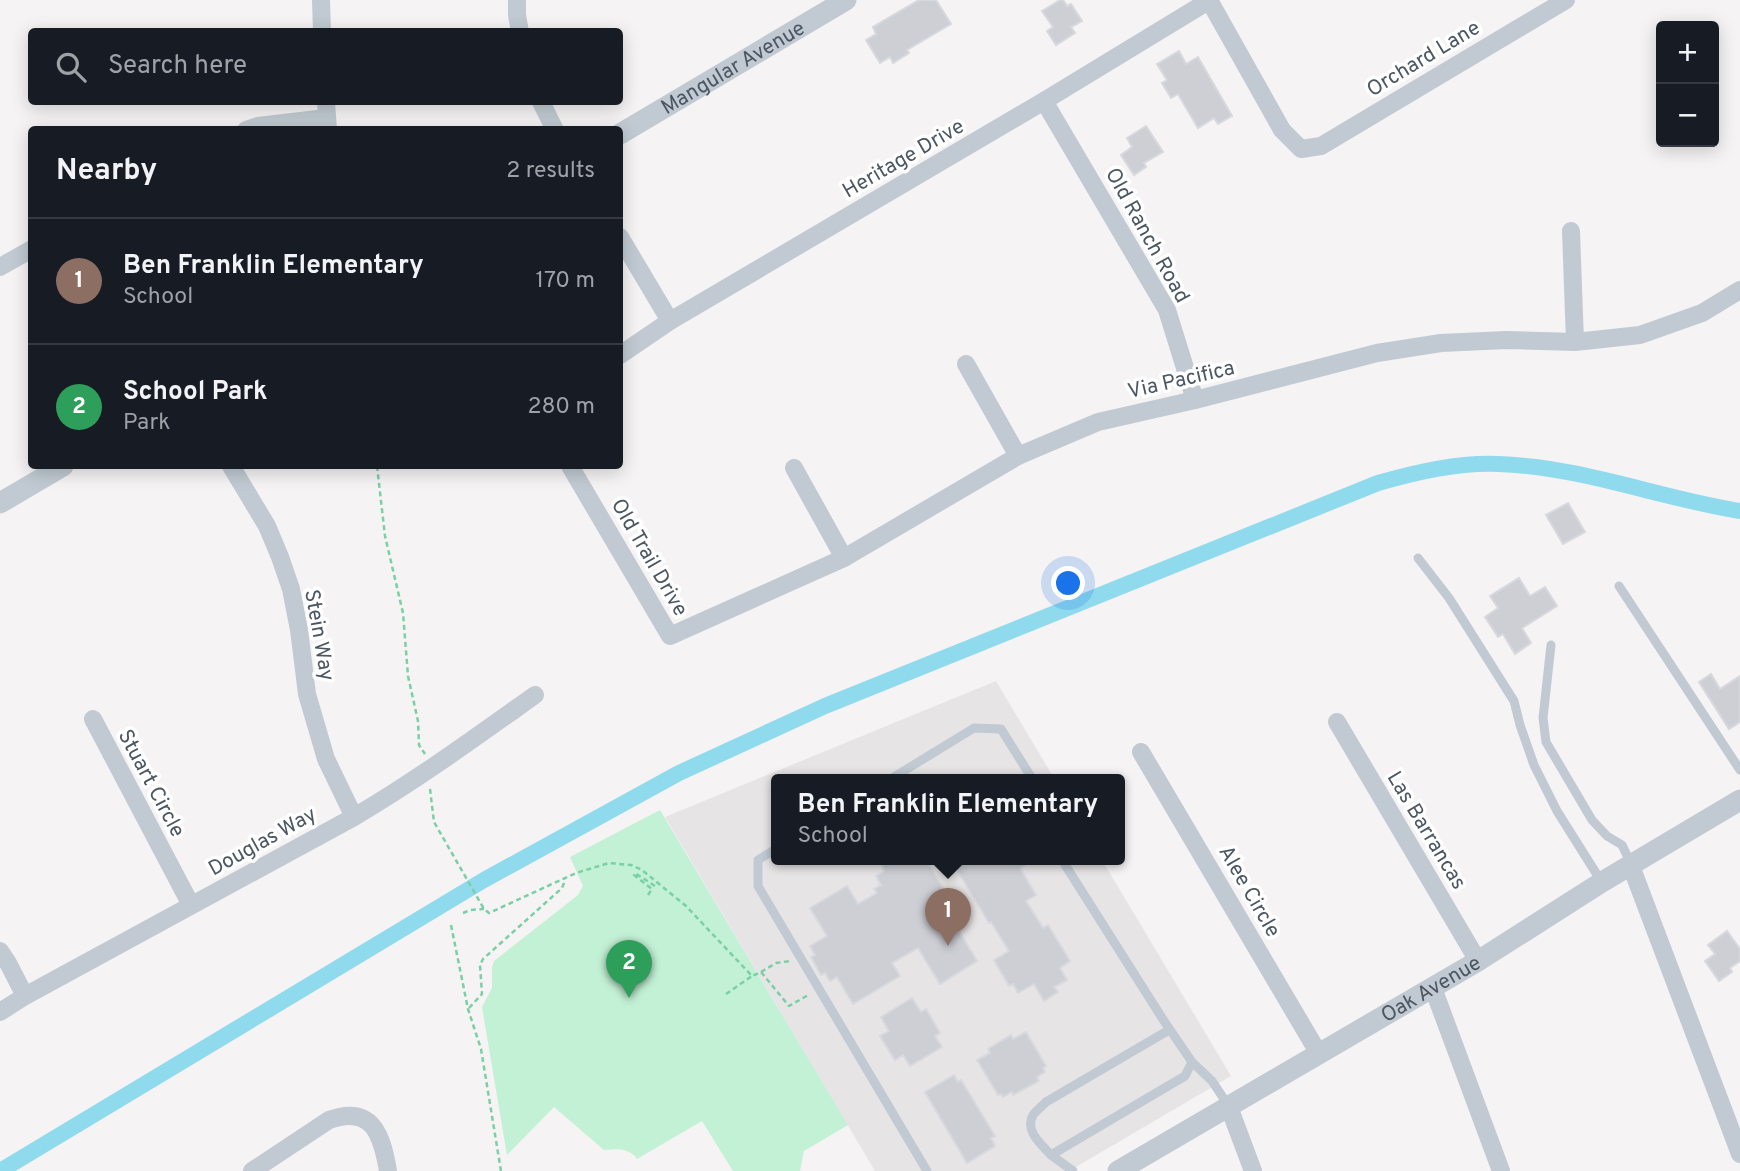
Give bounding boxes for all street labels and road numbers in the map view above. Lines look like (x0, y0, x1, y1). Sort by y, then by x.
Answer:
street label: Mangular Avenue (657, 15, 810, 122)
street label: Orchard Lane (1362, 15, 1485, 104)
street label: Heritage Drive (838, 113, 970, 205)
street label: Old Ranch Road (1098, 163, 1195, 308)
street label: Via Pacifica (1125, 355, 1237, 406)
street label: Old Trail Drive (604, 494, 693, 621)
street label: Stein Way (297, 587, 340, 683)
street label: Stuart Circle (111, 725, 190, 842)
street label: Las Barrancas (1380, 767, 1472, 895)
street label: Douglas Way (204, 802, 322, 883)
street label: Alee Circle (1212, 841, 1286, 942)
street label: Oak Avenue (1376, 950, 1486, 1030)

